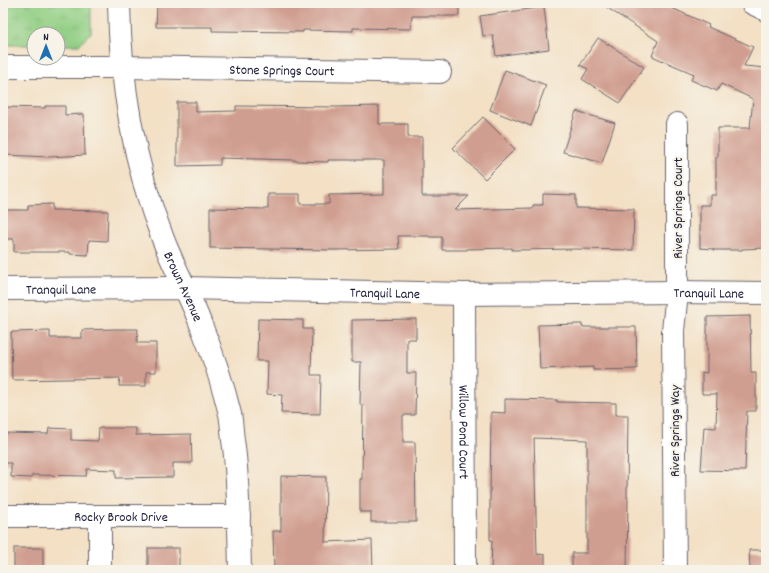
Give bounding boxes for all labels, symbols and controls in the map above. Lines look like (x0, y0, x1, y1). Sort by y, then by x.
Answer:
north arrow (26, 26, 66, 66)
text: N (43, 30, 49, 46)
street label: Stone Springs Court (229, 61, 335, 82)
street label: River Springs Court (669, 157, 689, 259)
street label: Brown Avenue (157, 249, 207, 325)
street label: Tranquil Lane (26, 280, 96, 301)
street label: Tranquil Lane (350, 284, 420, 305)
street label: Tranquil Lane (674, 284, 744, 305)
street label: Willow Pond Court (452, 385, 473, 479)
street label: River Springs Way (666, 385, 686, 477)
street label: Rocky Brook Drive (74, 508, 168, 528)

